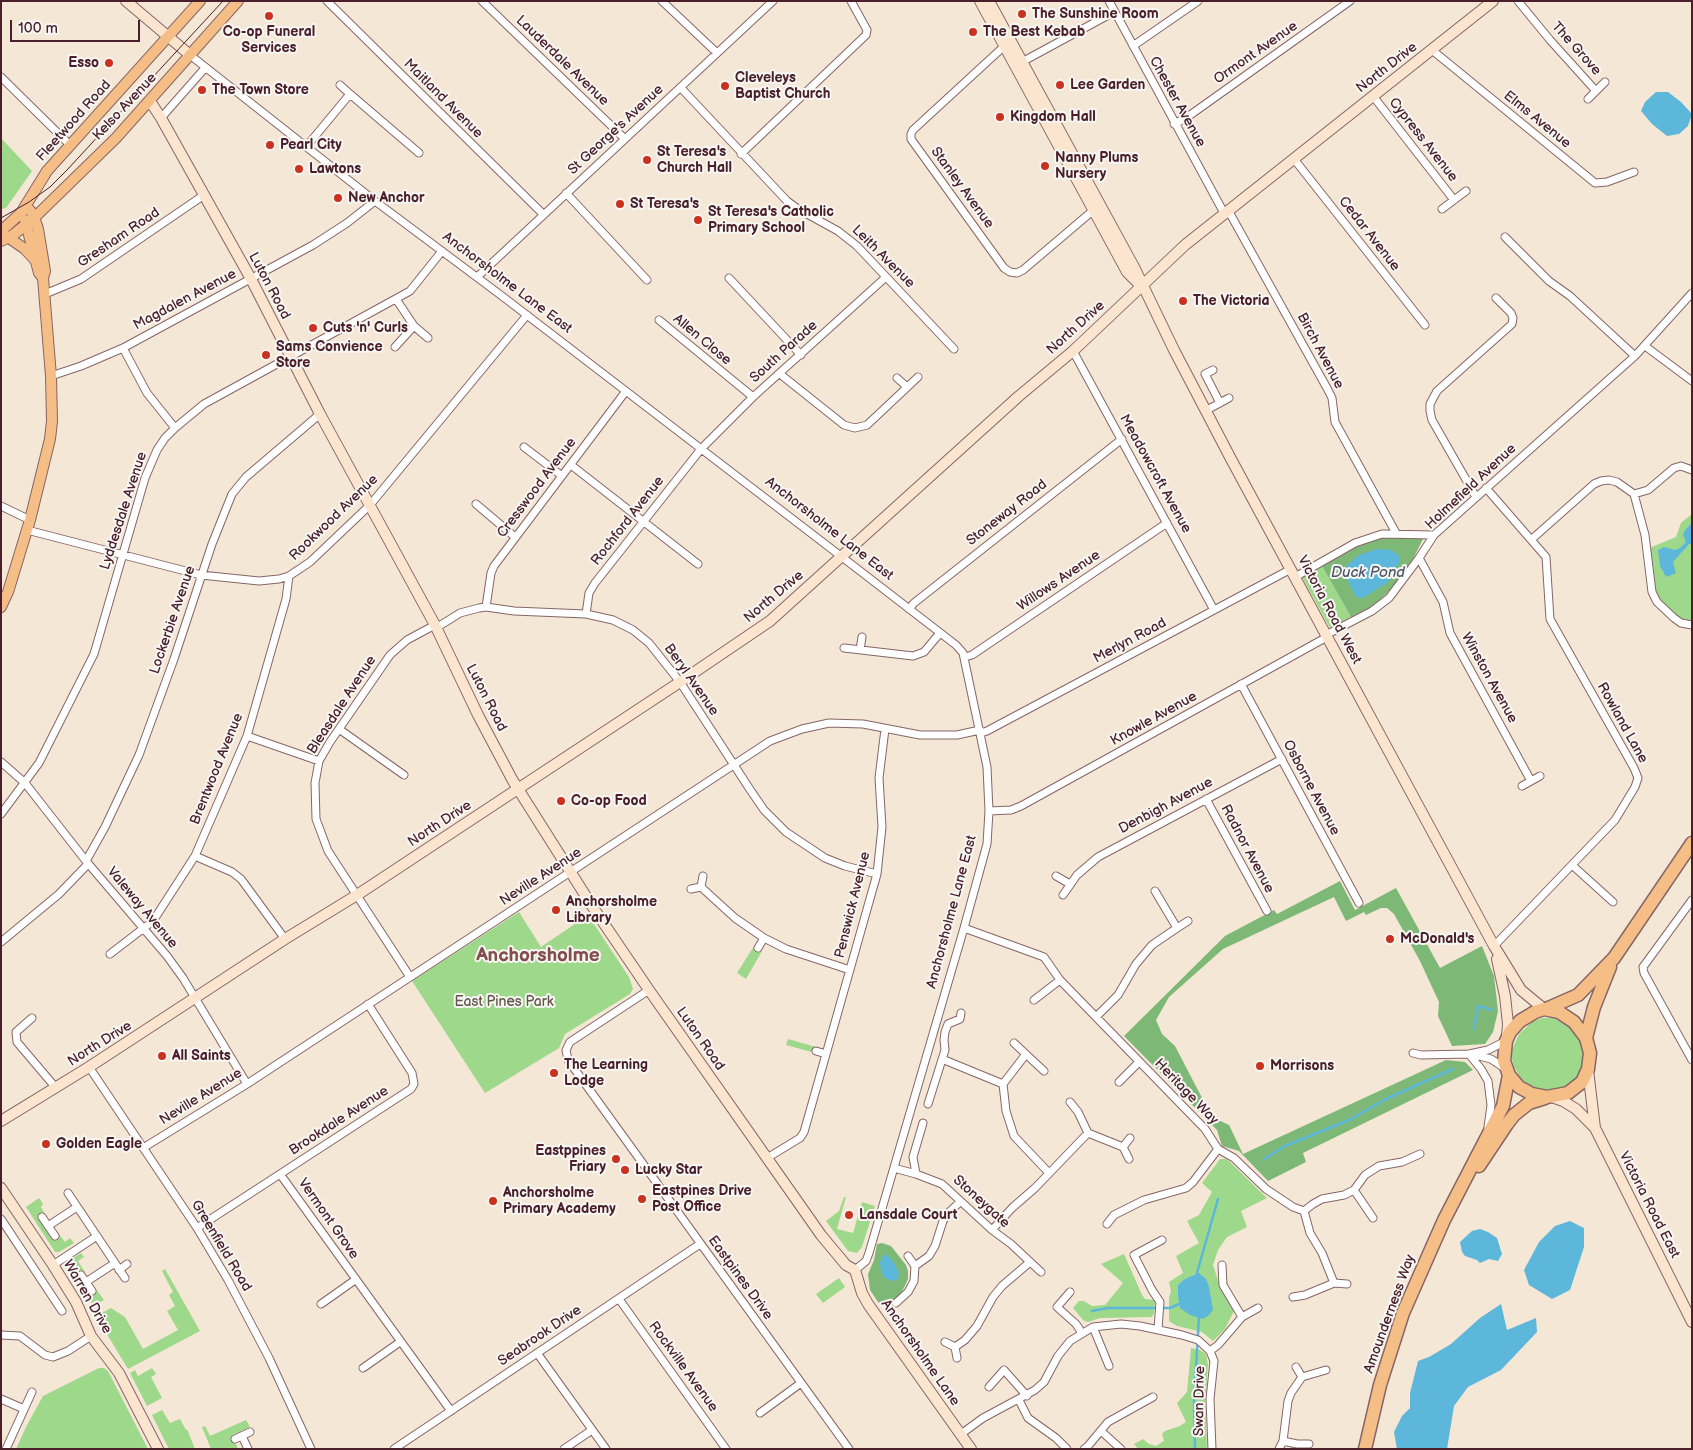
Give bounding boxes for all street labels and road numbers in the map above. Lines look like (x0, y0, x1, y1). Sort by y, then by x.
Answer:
street label: Lauderdale Avenue (512, 12, 612, 110)
street label: Ormont Avenue (1211, 18, 1301, 88)
street label: The Grove (1548, 19, 1604, 79)
street label: North Drive (1353, 39, 1421, 97)
street label: Chester Avenue (1145, 54, 1209, 150)
street label: Maitland Avenue (400, 56, 486, 142)
street label: Kelso Avenue (90, 70, 160, 144)
street label: Fleetwood Road (33, 77, 115, 165)
street label: St George's Avenue (565, 81, 667, 179)
street label: Elms Avenue (1500, 88, 1574, 152)
street label: Cypress Avenue (1385, 95, 1461, 185)
street label: Stanley Avenue (927, 144, 997, 232)
street label: Cedar Avenue (1335, 193, 1403, 275)
street label: Gresham Road (75, 204, 163, 272)
street label: Leith Avenue (848, 222, 918, 292)
street label: Anchorsholme Lane East (439, 229, 575, 337)
street label: Luton Road (244, 250, 294, 322)
street label: Magdalen Avenue (131, 266, 239, 334)
street label: North Drive (1043, 298, 1109, 358)
street label: Birch Avenue (1293, 310, 1347, 392)
street label: Allen Close (669, 311, 735, 369)
street label: South Parade (747, 317, 821, 387)
street label: Meadowcroft Avenue (1115, 412, 1195, 536)
street label: Cresswood Avenue (494, 435, 580, 541)
street label: Holmefield Avenue (1422, 441, 1520, 533)
street label: Lyddesdale Avenue (97, 450, 151, 572)
street label: Rookwood Avenue (286, 471, 382, 565)
street label: Rochford Avenue (588, 473, 668, 569)
street label: Anchorsholme Lane East (762, 474, 896, 584)
street label: Stoneway Road (963, 476, 1051, 550)
street label: Willows Avenue (1014, 547, 1104, 615)
street label: Victoria Road West (1293, 553, 1365, 667)
street label: Lockerbie Avenue (147, 564, 199, 676)
street label: North Drive (741, 567, 807, 627)
street label: Merlyn Road (1091, 615, 1169, 667)
street label: Winston Avenue (1457, 630, 1521, 726)
street label: Beryl Avenue (660, 641, 722, 719)
street label: Bleasdale Avenue (304, 653, 380, 757)
street label: Luton Road (462, 662, 510, 734)
street label: Rowland Lane (1593, 680, 1651, 766)
street label: Knowle Avenue (1108, 688, 1200, 750)
street label: Brentwood Avenue (187, 711, 247, 827)
street label: Osborne Avenue (1279, 738, 1343, 838)
street label: Denbigh Avenue (1116, 774, 1216, 838)
street label: North Drive (405, 797, 475, 851)
street label: Radnor Avenue (1217, 802, 1277, 896)
street label: Anchorsholme Lane East (923, 834, 981, 990)
street label: Neville Avenue (497, 844, 585, 910)
street label: Penswick Avenue (832, 850, 874, 960)
street label: Valeway Avenue (103, 864, 181, 952)
street label: Luton Road (672, 1004, 728, 1074)
street label: North Drive (65, 1018, 135, 1070)
street label: Heritage Way (1150, 1056, 1222, 1128)
street label: Neville Avenue (157, 1065, 245, 1129)
street label: Brookdale Avenue (286, 1083, 392, 1159)
street label: Victoria Road East (1615, 1149, 1683, 1261)
street label: Stoneygate (949, 1172, 1013, 1232)
street label: Vermont Grove (294, 1176, 362, 1262)
street label: Greenfield Road (187, 1197, 255, 1295)
street label: Eastpines Drive (704, 1233, 776, 1323)
street label: Amounderness Way (1361, 1252, 1419, 1376)
street label: Warren Drive (59, 1257, 115, 1337)
street label: Anchorsholme Lane (877, 1297, 963, 1409)
street label: Seabrook Drive (495, 1302, 585, 1370)
street label: Rockville Avenue (645, 1319, 721, 1415)
street label: Swan Drive (1191, 1366, 1209, 1436)

